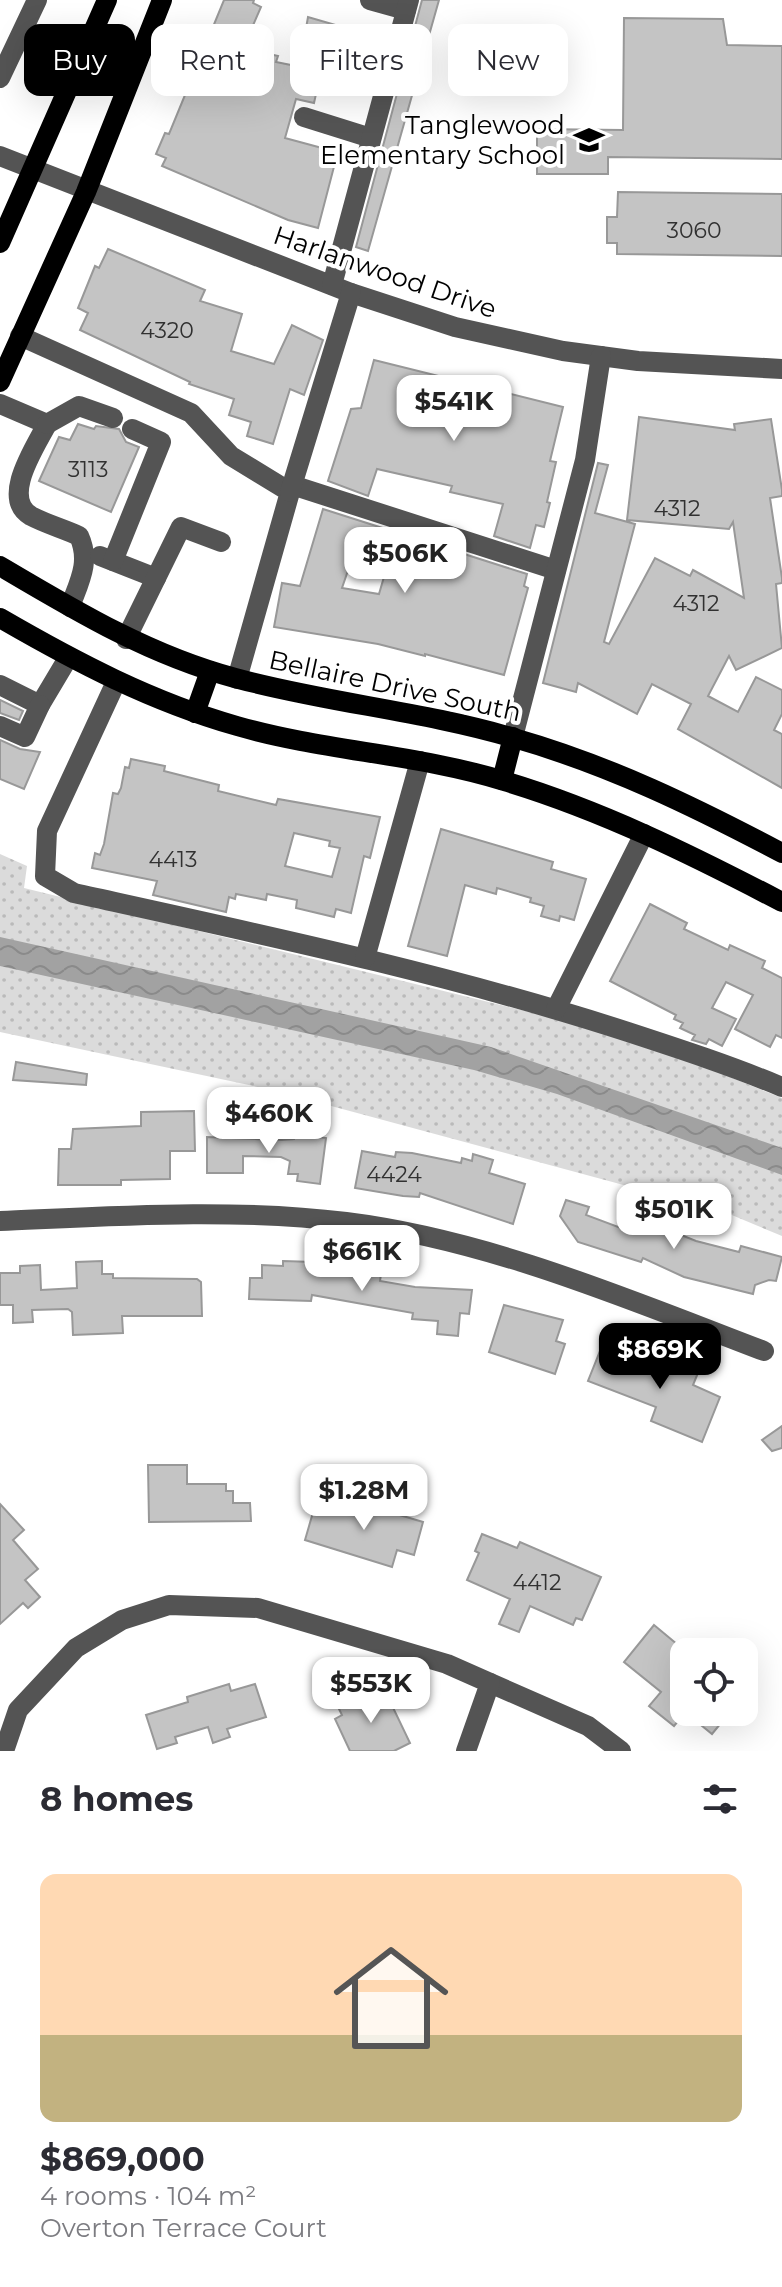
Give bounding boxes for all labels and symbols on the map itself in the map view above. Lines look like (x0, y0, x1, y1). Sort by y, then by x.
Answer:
place label: Tanglewood Elementary School (320, 109, 565, 171)
school or university icon: Tanglewood Elementary School (572, 123, 606, 157)
house number: 3060 (667, 217, 721, 244)
street label: Harlanwood Drive (269, 219, 501, 325)
house number: 4320 (140, 317, 194, 344)
pin: $541K (398, 375, 510, 443)
house number: 3113 (68, 456, 108, 483)
house number: 4312 (653, 495, 701, 522)
pin: $506K (349, 527, 461, 595)
house number: 4312 (672, 590, 720, 617)
street label: Bellaire Drive South (266, 644, 524, 728)
house number: 4413 (149, 846, 197, 873)
pin: $460K (213, 1087, 325, 1155)
house number: 4424 (366, 1161, 422, 1188)
pin: $501K (618, 1183, 730, 1251)
pin: $661K (306, 1225, 418, 1293)
pin: $869K (604, 1323, 716, 1391)
pin: $1.28M (299, 1464, 429, 1532)
house number: 4412 (513, 1569, 561, 1596)
pin: $553K (315, 1657, 427, 1725)

